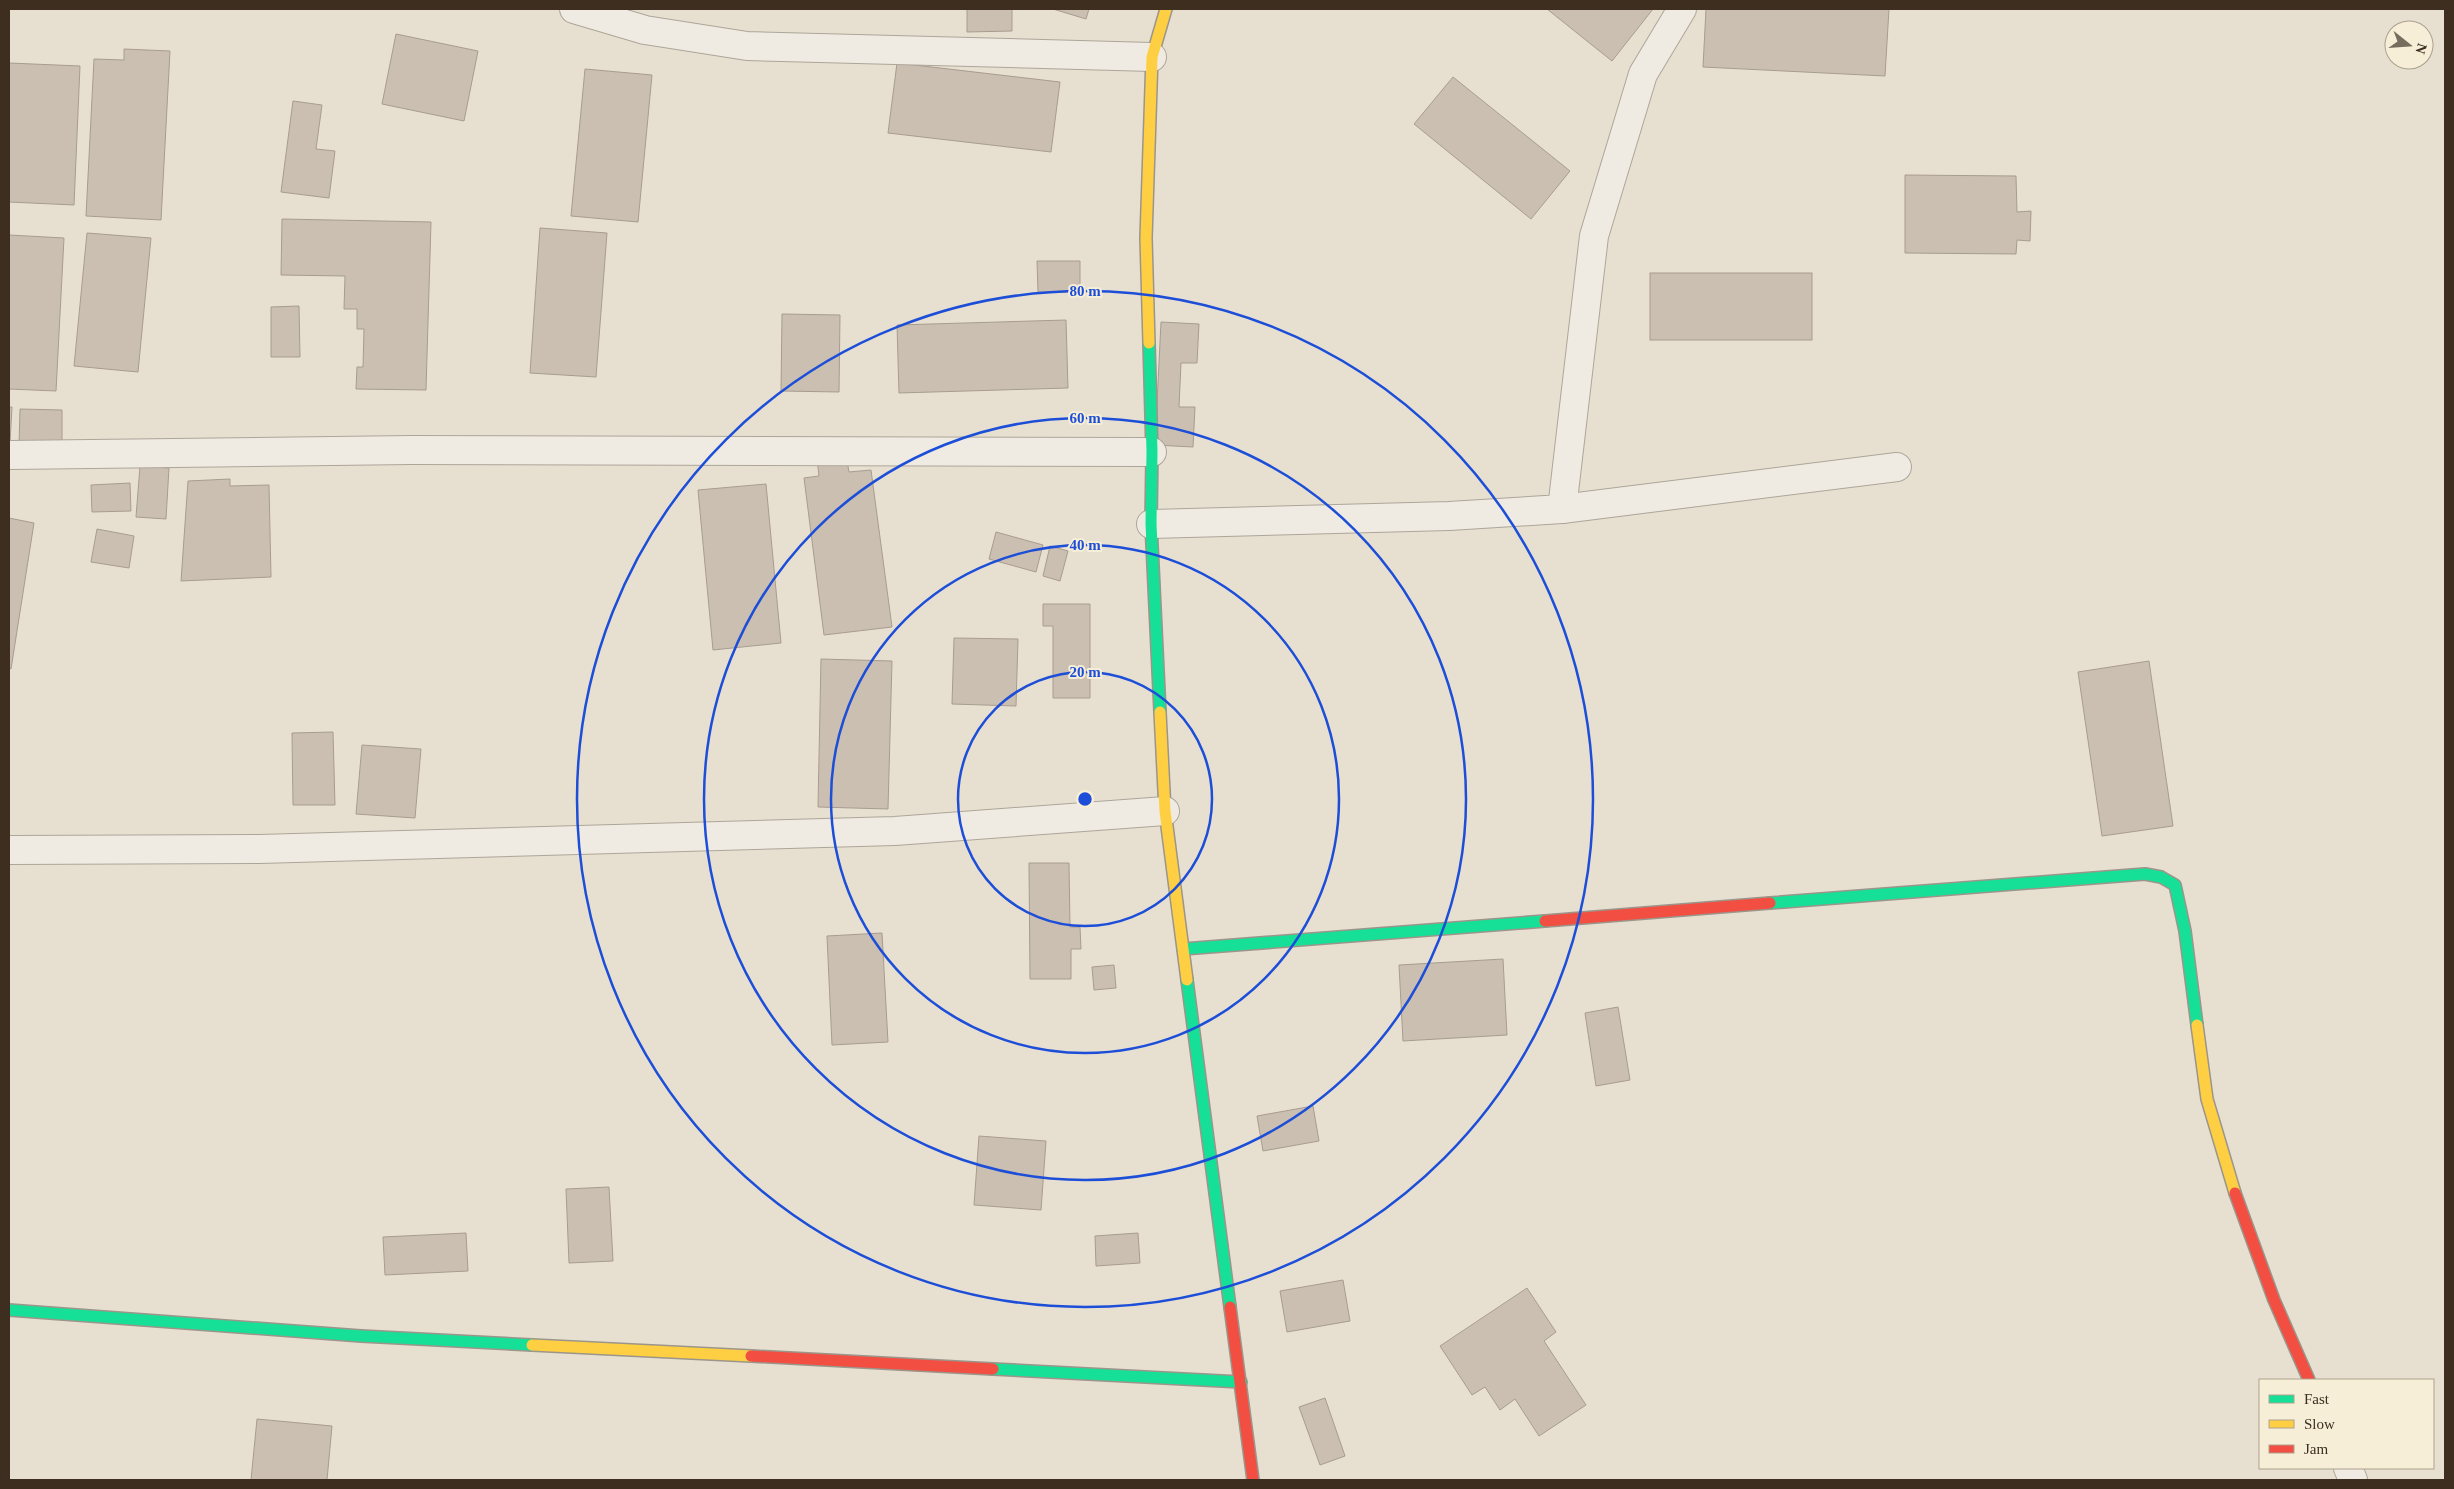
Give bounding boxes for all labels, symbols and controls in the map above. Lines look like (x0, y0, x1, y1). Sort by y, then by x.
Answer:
north arrow (2384, 20, 2434, 70)
text: N (2412, 42, 2430, 56)
text: 80 m (1069, 283, 1101, 299)
text: 60 m (1069, 410, 1101, 426)
text: 40 m (1069, 537, 1101, 553)
text: 20 m (1069, 664, 1101, 680)
centre of rings (1076, 790, 1094, 808)
legend (2259, 1379, 2434, 1469)
text: Fast (2304, 1391, 2330, 1407)
text: Slow (2304, 1416, 2335, 1432)
text: Jam (2304, 1441, 2328, 1457)

